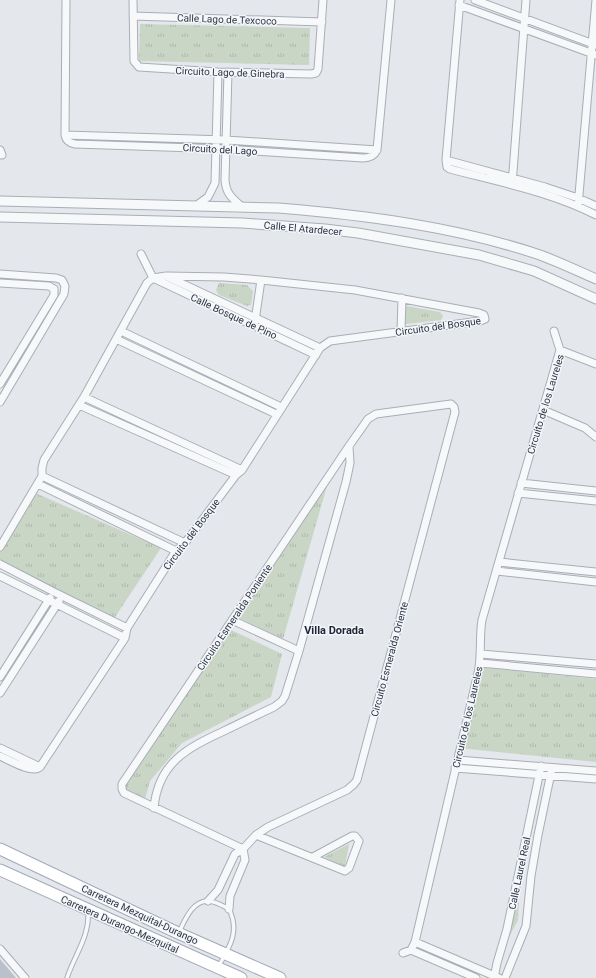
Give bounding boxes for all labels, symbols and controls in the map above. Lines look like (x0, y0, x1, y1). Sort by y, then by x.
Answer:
street label: Calle Lago de Texcoco (177, 12, 277, 27)
street label: Circuito Lago de Ginebra (175, 65, 285, 80)
street label: Circuito del Lago (182, 142, 258, 157)
street label: Calle El Atardecer (263, 220, 343, 237)
street label: Calle Bosque de Pino (189, 292, 279, 341)
street label: Circuito del Bosque (395, 315, 482, 338)
street label: Circuito de los Laureles (525, 353, 566, 455)
street label: Circuito del Bosque (161, 497, 222, 572)
street label: Circuito Esmeralda Poniente (195, 562, 274, 672)
street label: Circuito Esmeralda Oriente (369, 601, 410, 718)
district label: Villa Dorada (304, 624, 364, 637)
street label: Circuito de los Laureles (450, 665, 485, 769)
street label: Calle Laurel Real (506, 836, 533, 910)
street label: Carretera Mezquital-Durango (80, 883, 200, 947)
street label: Carretera Durango-Mezquital (59, 893, 180, 955)

